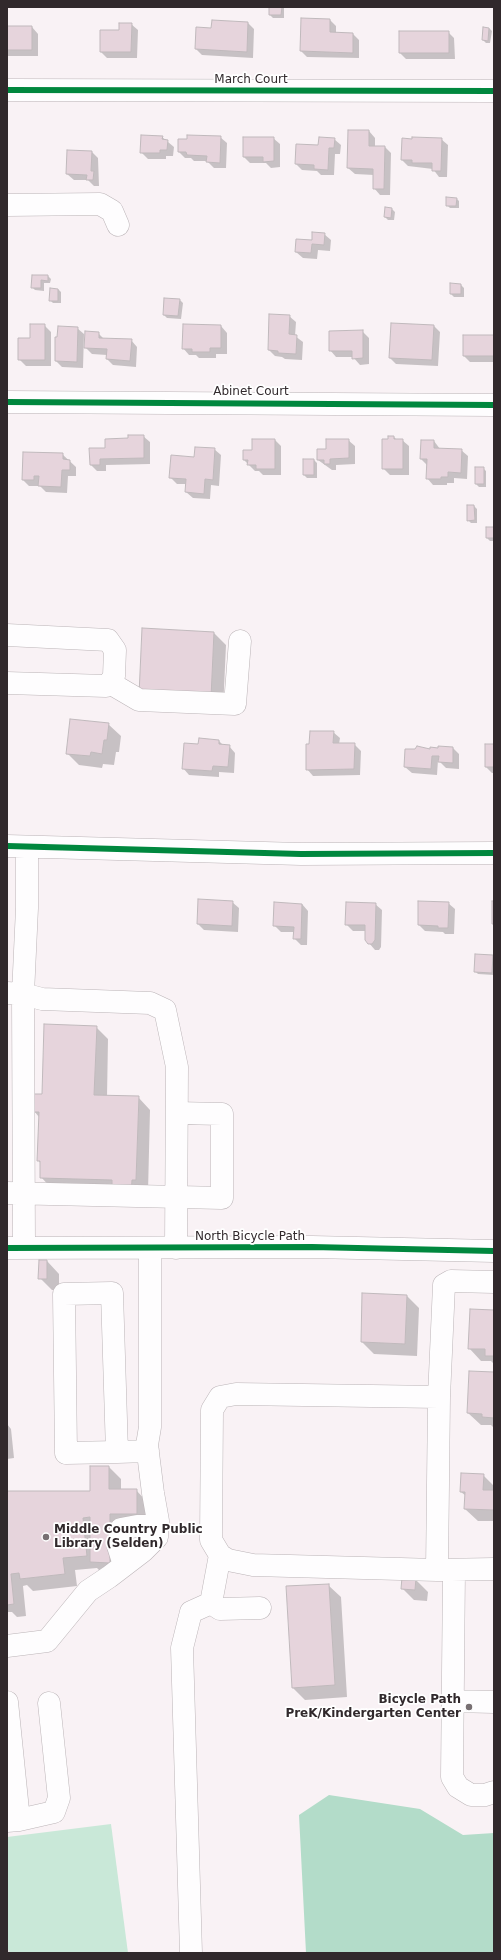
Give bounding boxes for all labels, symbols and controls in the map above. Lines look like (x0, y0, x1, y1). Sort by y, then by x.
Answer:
street label: March Court (214, 73, 288, 87)
street label: Abinet Court (213, 385, 289, 399)
street label: North Bicycle Path (195, 1230, 305, 1244)
place label: Middle Country Public Library (Selden) (54, 1523, 203, 1551)
marker: Middle Country Public Library (Selden) (41, 1532, 51, 1542)
place label: Bicycle Path PreK/Kindergarten Center (285, 1693, 461, 1721)
marker: Bicycle Path PreK/Kindergarten Center (464, 1702, 474, 1712)

